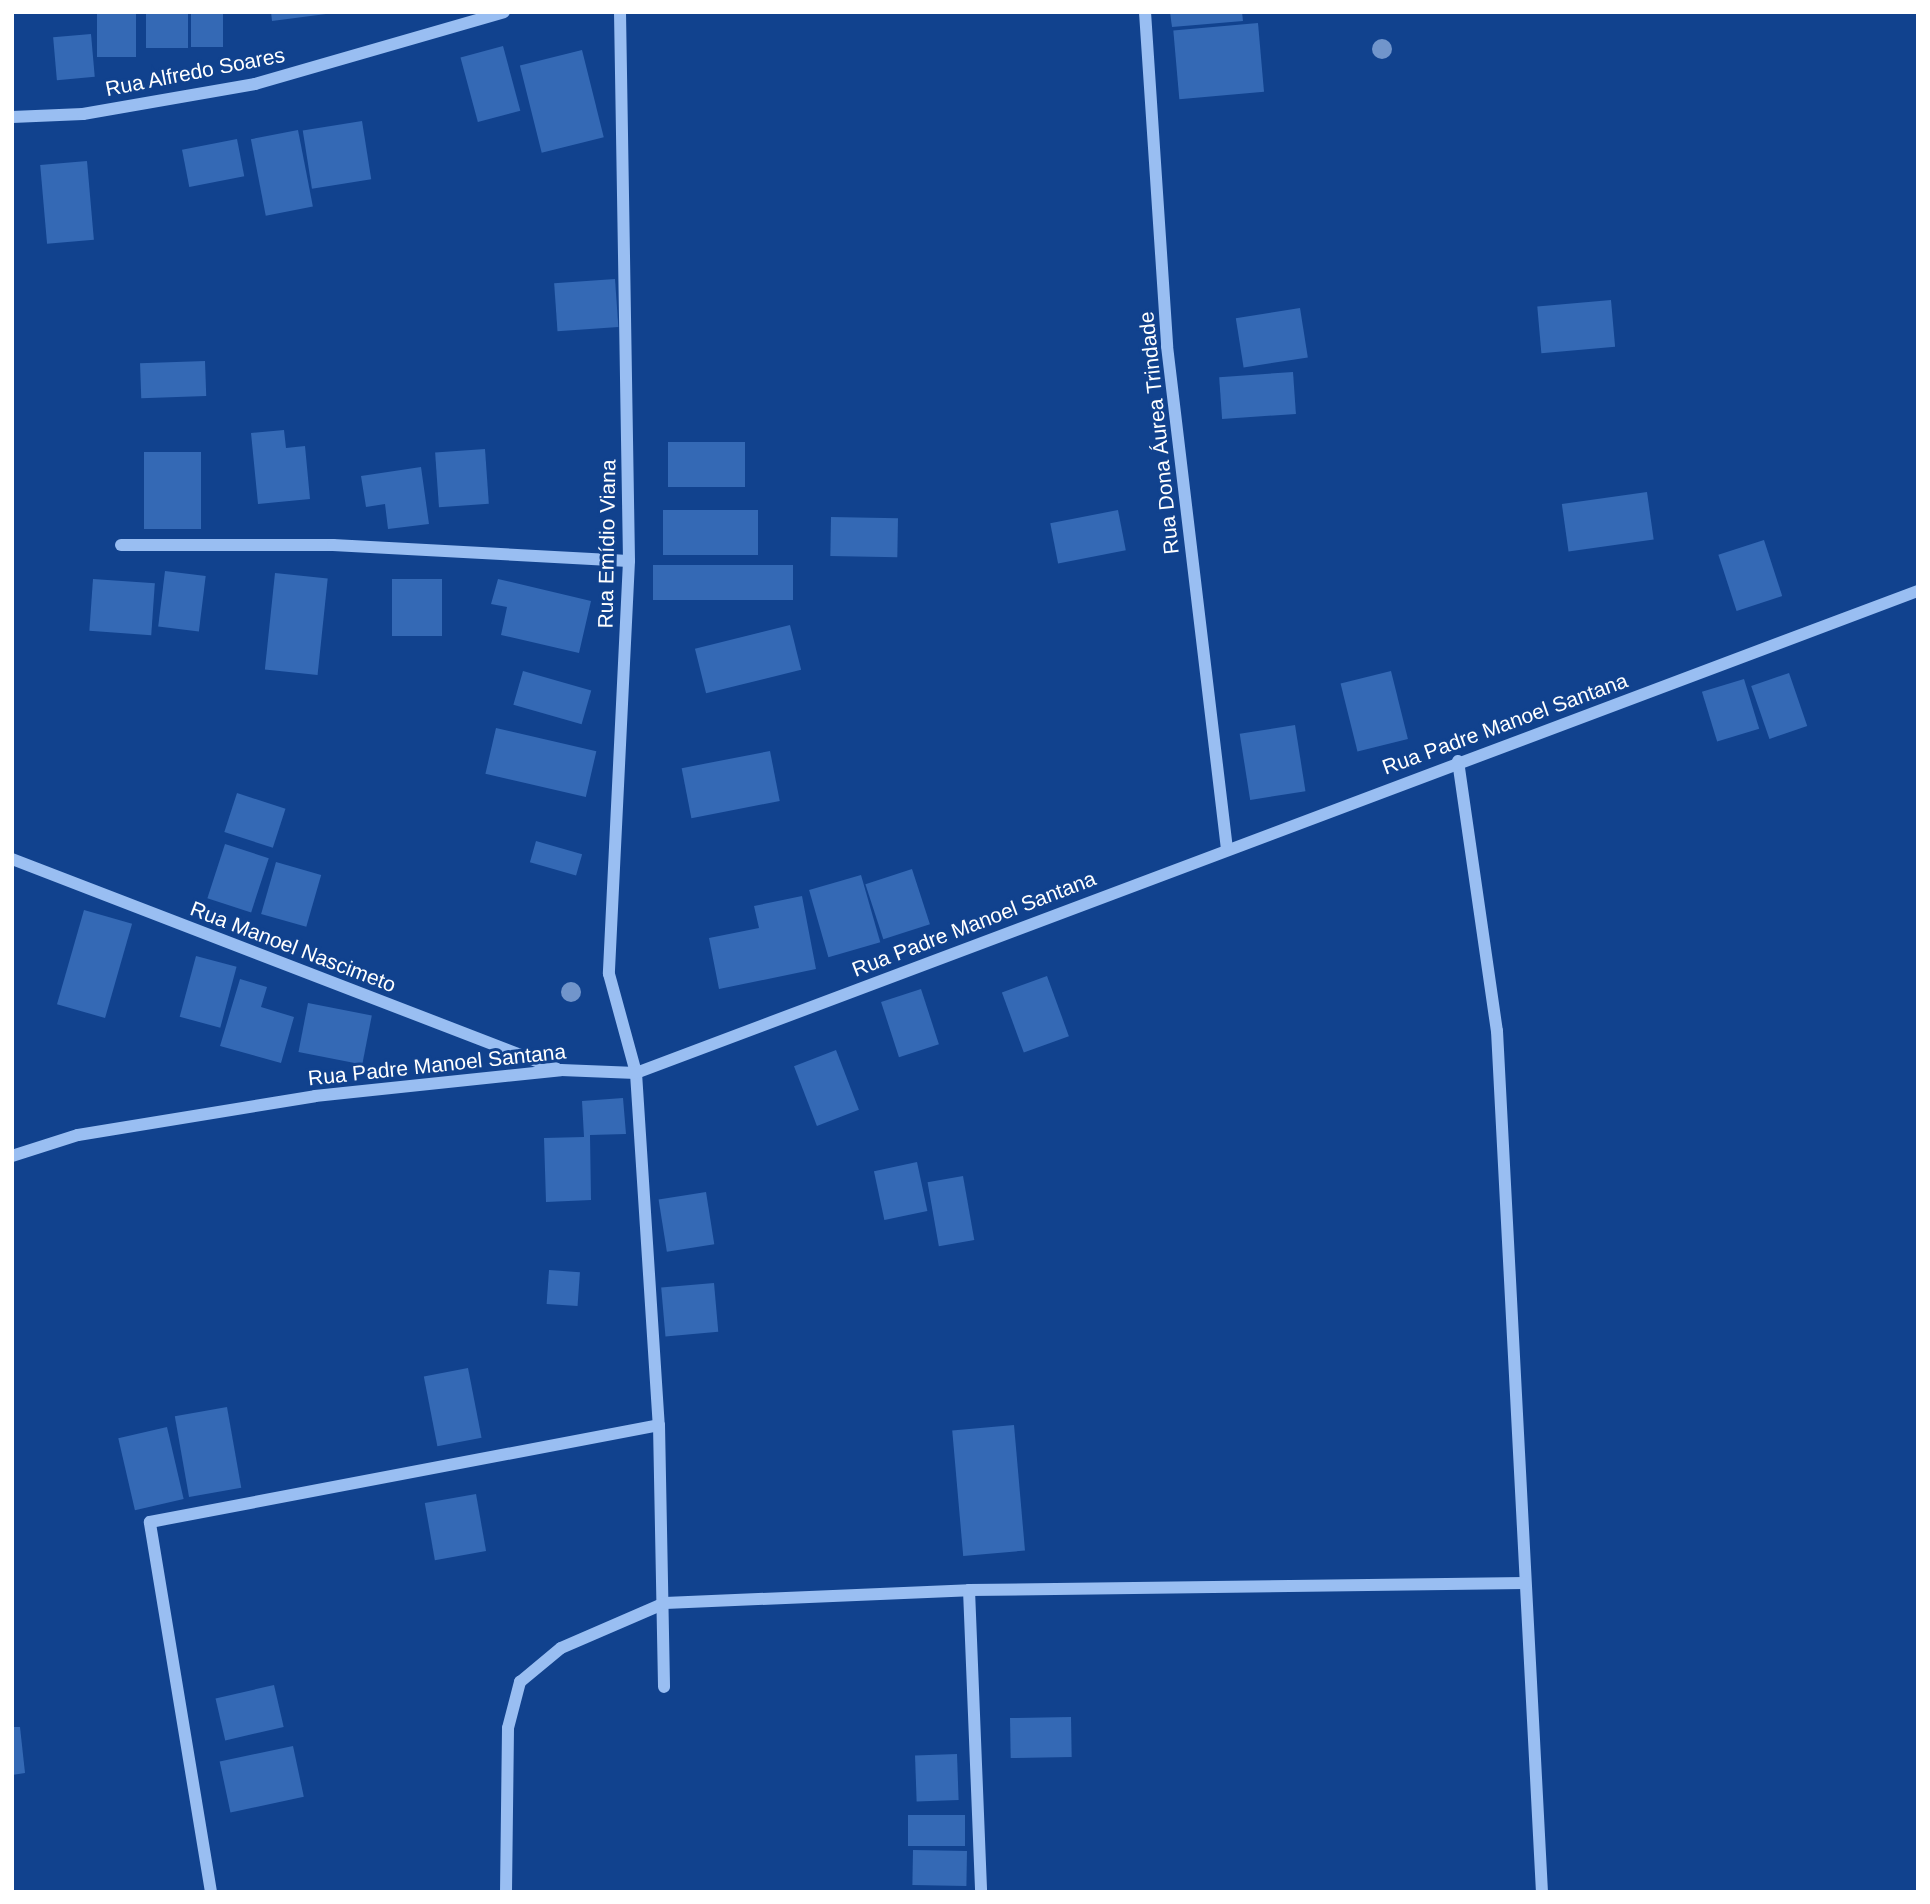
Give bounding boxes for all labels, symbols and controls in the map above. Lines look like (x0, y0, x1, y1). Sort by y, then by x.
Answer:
street label: Rua Alfredo Soares (103, 42, 287, 102)
street label: Rua Dona Áurea Trindade (1134, 310, 1184, 556)
street label: Rua Emídio Viana (593, 459, 621, 629)
street label: Rua Padre Manoel Santana (1379, 668, 1631, 780)
street label: Rua Padre Manoel Santana (849, 866, 1099, 982)
street label: Rua Manoel Nascimeto (187, 896, 399, 998)
street label: Rua Padre Manoel Santana (307, 1039, 567, 1091)

